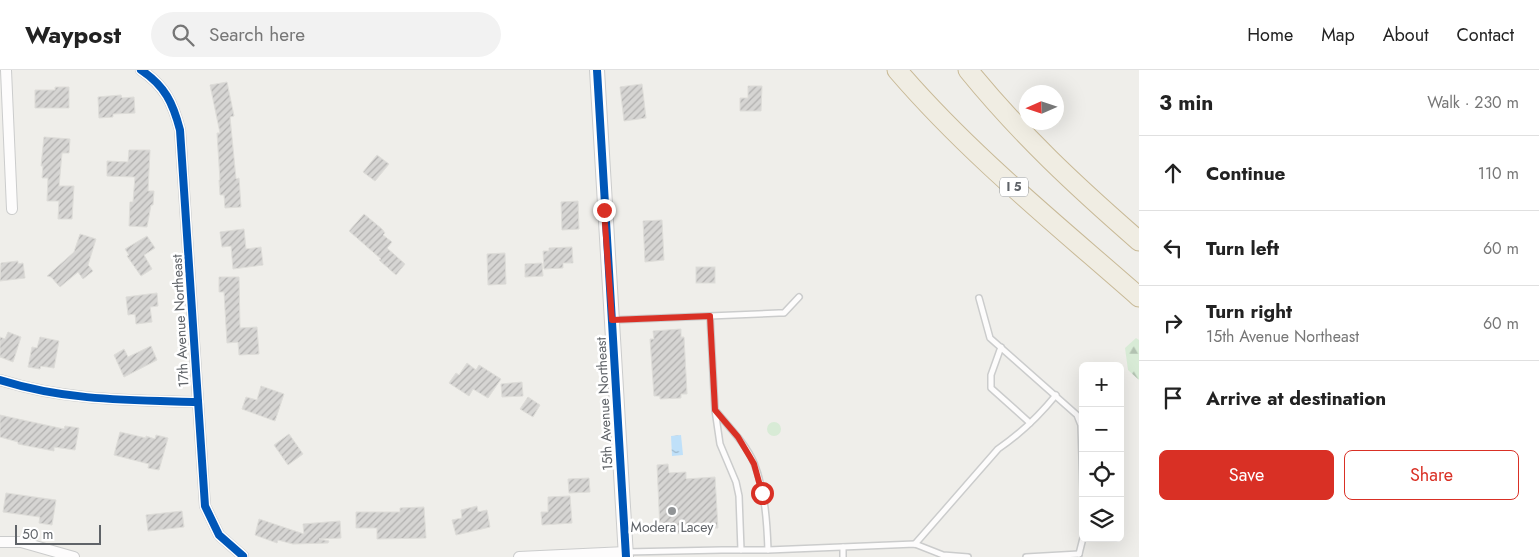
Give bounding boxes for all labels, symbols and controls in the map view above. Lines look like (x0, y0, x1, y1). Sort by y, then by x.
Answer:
search box (151, 12, 501, 57)
text: Waypost (25, 17, 121, 52)
icon: search (169, 21, 197, 49)
text: Search here (209, 21, 305, 48)
text: Home (1247, 22, 1293, 48)
text: Map (1321, 22, 1355, 48)
text: About (1383, 22, 1428, 48)
text: Contact (1456, 22, 1514, 48)
north arrow (1019, 85, 1064, 130)
text: 3 min (1159, 88, 1213, 118)
text: Walk · 230 m (1427, 91, 1519, 114)
icon: ahead (1159, 159, 1187, 187)
text: Continue (1206, 160, 1285, 187)
text: 110 m (1478, 162, 1519, 185)
road number: I 5 (1000, 178, 1028, 196)
route end (593, 199, 616, 222)
icon: left (1159, 234, 1187, 262)
text: Turn left (1206, 235, 1279, 262)
text: 60 m (1483, 237, 1519, 260)
street label: 17th Avenue Northeast (166, 253, 193, 388)
text: Turn right (1206, 298, 1292, 325)
icon: right (1159, 309, 1187, 337)
text: 60 m (1483, 312, 1519, 335)
text: 15th Avenue Northeast (1206, 325, 1359, 348)
street label: 15th Avenue Northeast (590, 336, 617, 471)
map controls (1079, 362, 1124, 542)
button: + (1079, 362, 1124, 407)
icon: arrive (1159, 384, 1187, 412)
text: Arrive at destination (1206, 385, 1386, 412)
button: − (1079, 407, 1124, 452)
button: Save (1159, 450, 1334, 500)
button: Share (1344, 450, 1519, 500)
button: locate (1079, 452, 1124, 497)
route start (751, 482, 774, 505)
button: layers (1079, 497, 1124, 542)
marker: Modera Lacey (666, 505, 678, 517)
place label: Modera Lacey (631, 517, 714, 537)
scale bar (15, 522, 101, 545)
text: 50 m (22, 524, 53, 544)

